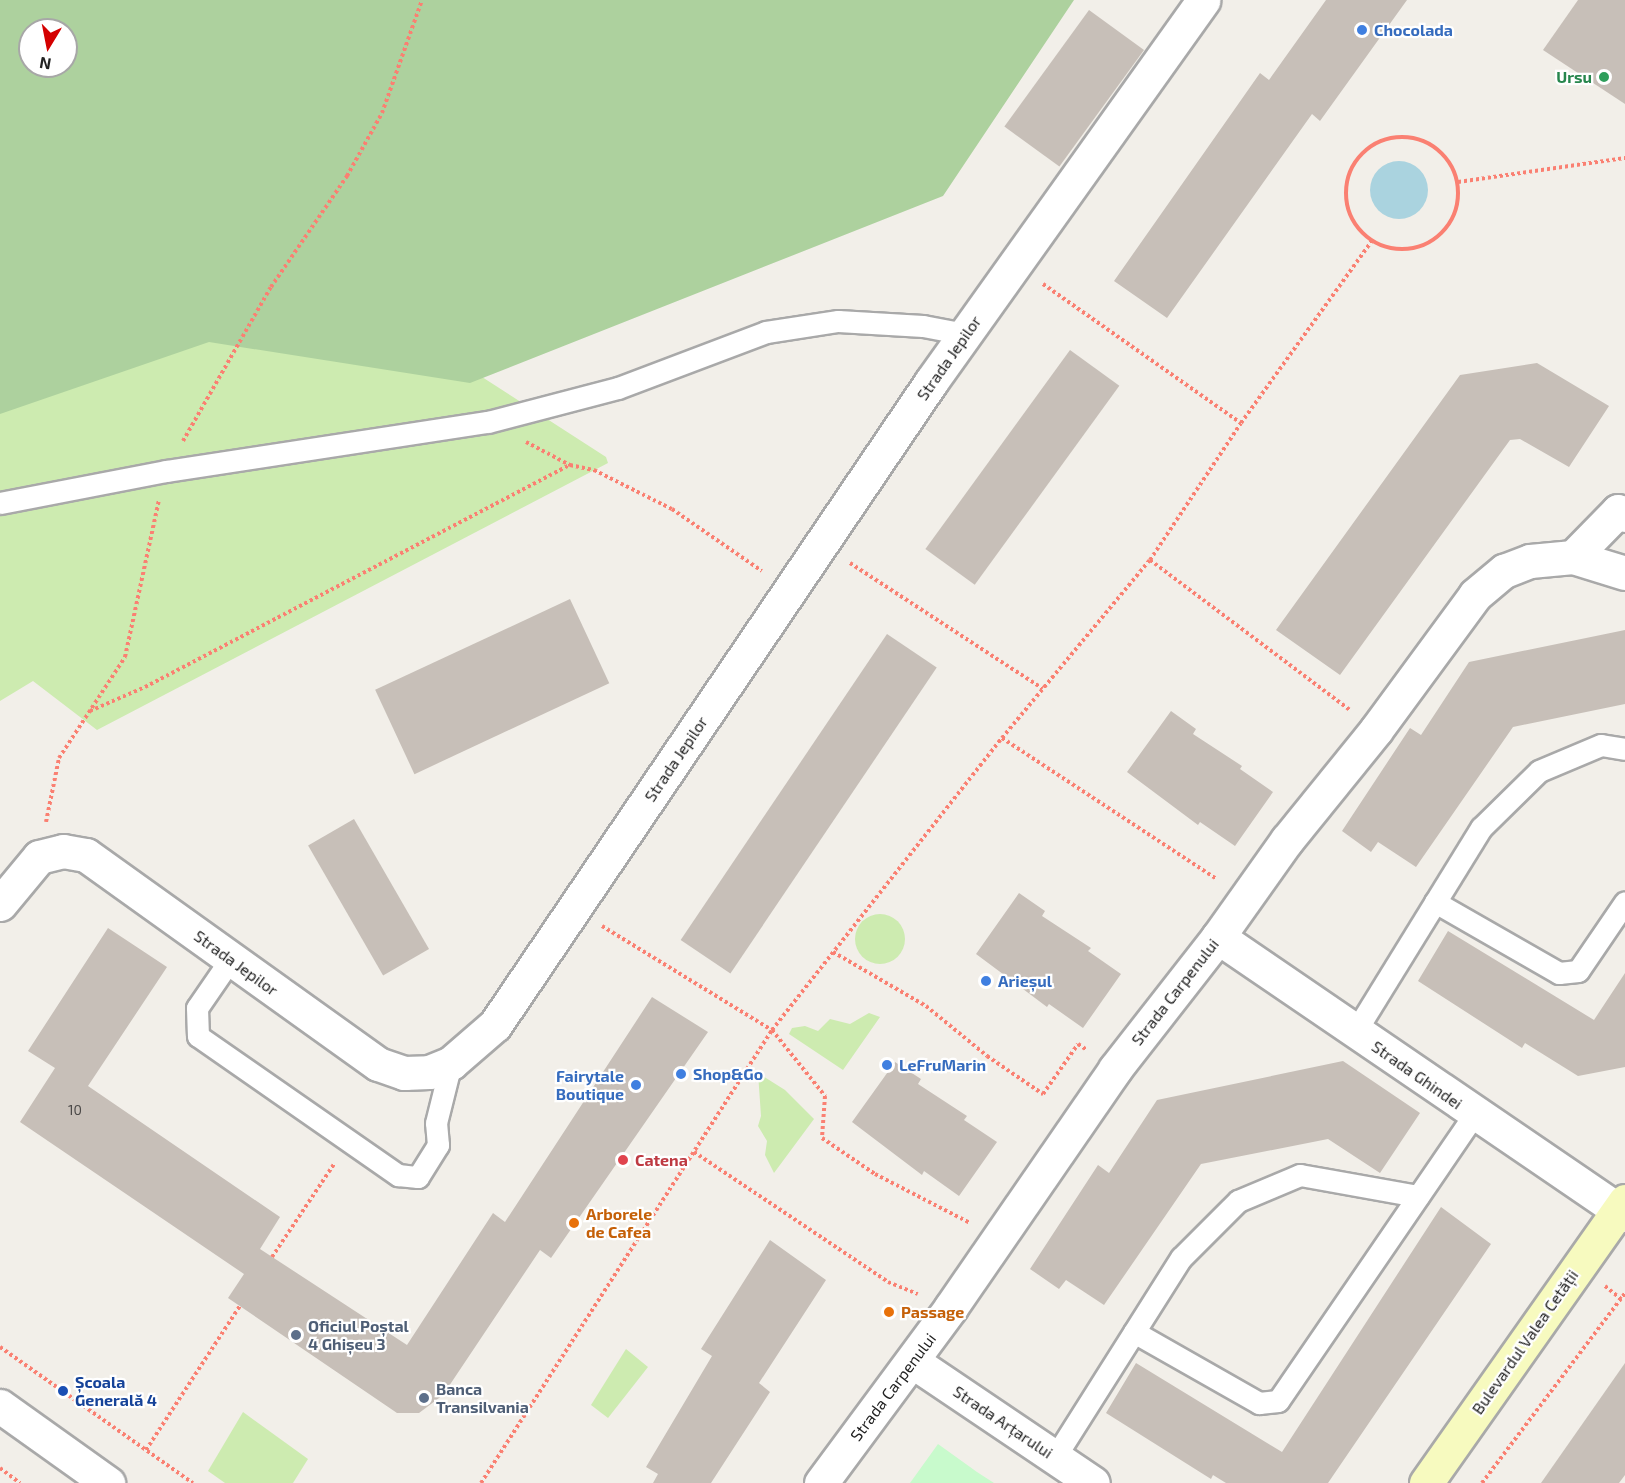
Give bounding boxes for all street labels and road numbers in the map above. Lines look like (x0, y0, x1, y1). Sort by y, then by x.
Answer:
street label: Strada Jepilor (913, 312, 985, 404)
street label: Strada Jepilor (640, 712, 712, 806)
street label: Strada Jepilor (190, 926, 282, 1000)
street label: Strada Carpenului (1127, 935, 1223, 1049)
street label: Strada Ghindei (1368, 1037, 1466, 1113)
street label: Bulevardul Valea Cetății (1468, 1266, 1582, 1418)
street label: Strada Carpenului (846, 1329, 940, 1445)
street label: Strada Arțarului (949, 1382, 1057, 1462)

